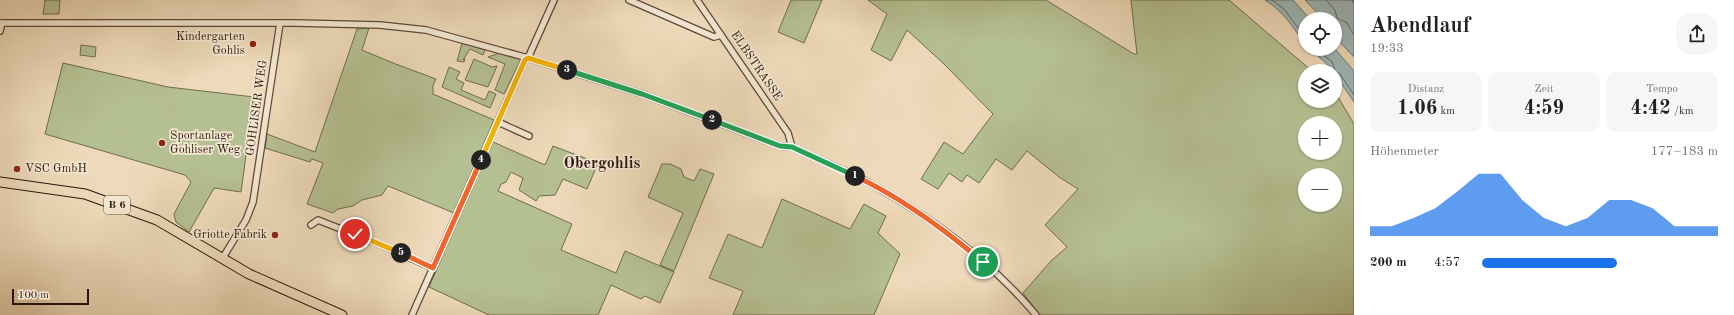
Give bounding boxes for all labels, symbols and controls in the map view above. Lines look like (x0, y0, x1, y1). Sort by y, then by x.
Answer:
map controls (1298, 12, 1342, 212)
button: locate (1298, 12, 1342, 56)
button: share (1676, 13, 1718, 55)
text: Abendlauf (1370, 15, 1470, 37)
street label: ELBSTRASSE (728, 29, 784, 103)
place label: Kindergarten Gohlis (176, 31, 246, 57)
marker: Kindergarten Gohlis (248, 39, 258, 49)
text: 19:33 (1370, 42, 1404, 55)
street label: GOHLISER WEG (244, 59, 270, 157)
pin: 3 (557, 60, 577, 80)
text: 3 (564, 64, 570, 75)
button: layers (1298, 64, 1342, 108)
text: Distanz (1408, 84, 1444, 95)
text: Zeit (1534, 84, 1554, 95)
text: Tempo (1646, 84, 1678, 95)
text: 1.06 (1397, 99, 1437, 119)
text: 4:59 (1524, 99, 1564, 119)
text: 4:42 (1631, 99, 1671, 119)
text: km (1437, 106, 1455, 117)
text: /km (1671, 106, 1693, 117)
pin: 2 (702, 110, 722, 130)
text: 2 (709, 114, 715, 125)
button: + (1298, 116, 1342, 160)
place label: Sportanlage Gohliser Weg (170, 130, 241, 156)
marker: Sportanlage Gohliser Weg (157, 138, 167, 148)
text: Höhenmeter (1370, 145, 1439, 158)
text: 177–183 m (1651, 145, 1718, 158)
pin: 4 (471, 150, 491, 170)
text: 4 (478, 154, 484, 165)
district label: Obergohlis (564, 156, 640, 172)
place label: VSC GmbH (25, 163, 87, 175)
marker: VSC GmbH (12, 164, 22, 174)
pin: 1 (845, 166, 865, 186)
button: − (1298, 168, 1342, 212)
text: 1 (852, 170, 858, 181)
road number: B 6 (104, 196, 130, 214)
pin (338, 217, 372, 251)
icon: check (344, 223, 366, 245)
place label: Griotte Fabrik (193, 229, 267, 241)
marker: Griotte Fabrik (270, 230, 280, 240)
pin: 5 (391, 243, 411, 263)
pin (966, 245, 1000, 279)
text: 5 (398, 247, 404, 258)
icon: arrive (972, 251, 994, 273)
text: 200 m (1370, 256, 1407, 269)
text: 4:57 (1434, 256, 1460, 269)
scale bar (12, 287, 89, 306)
text: 100 m (18, 290, 49, 301)

